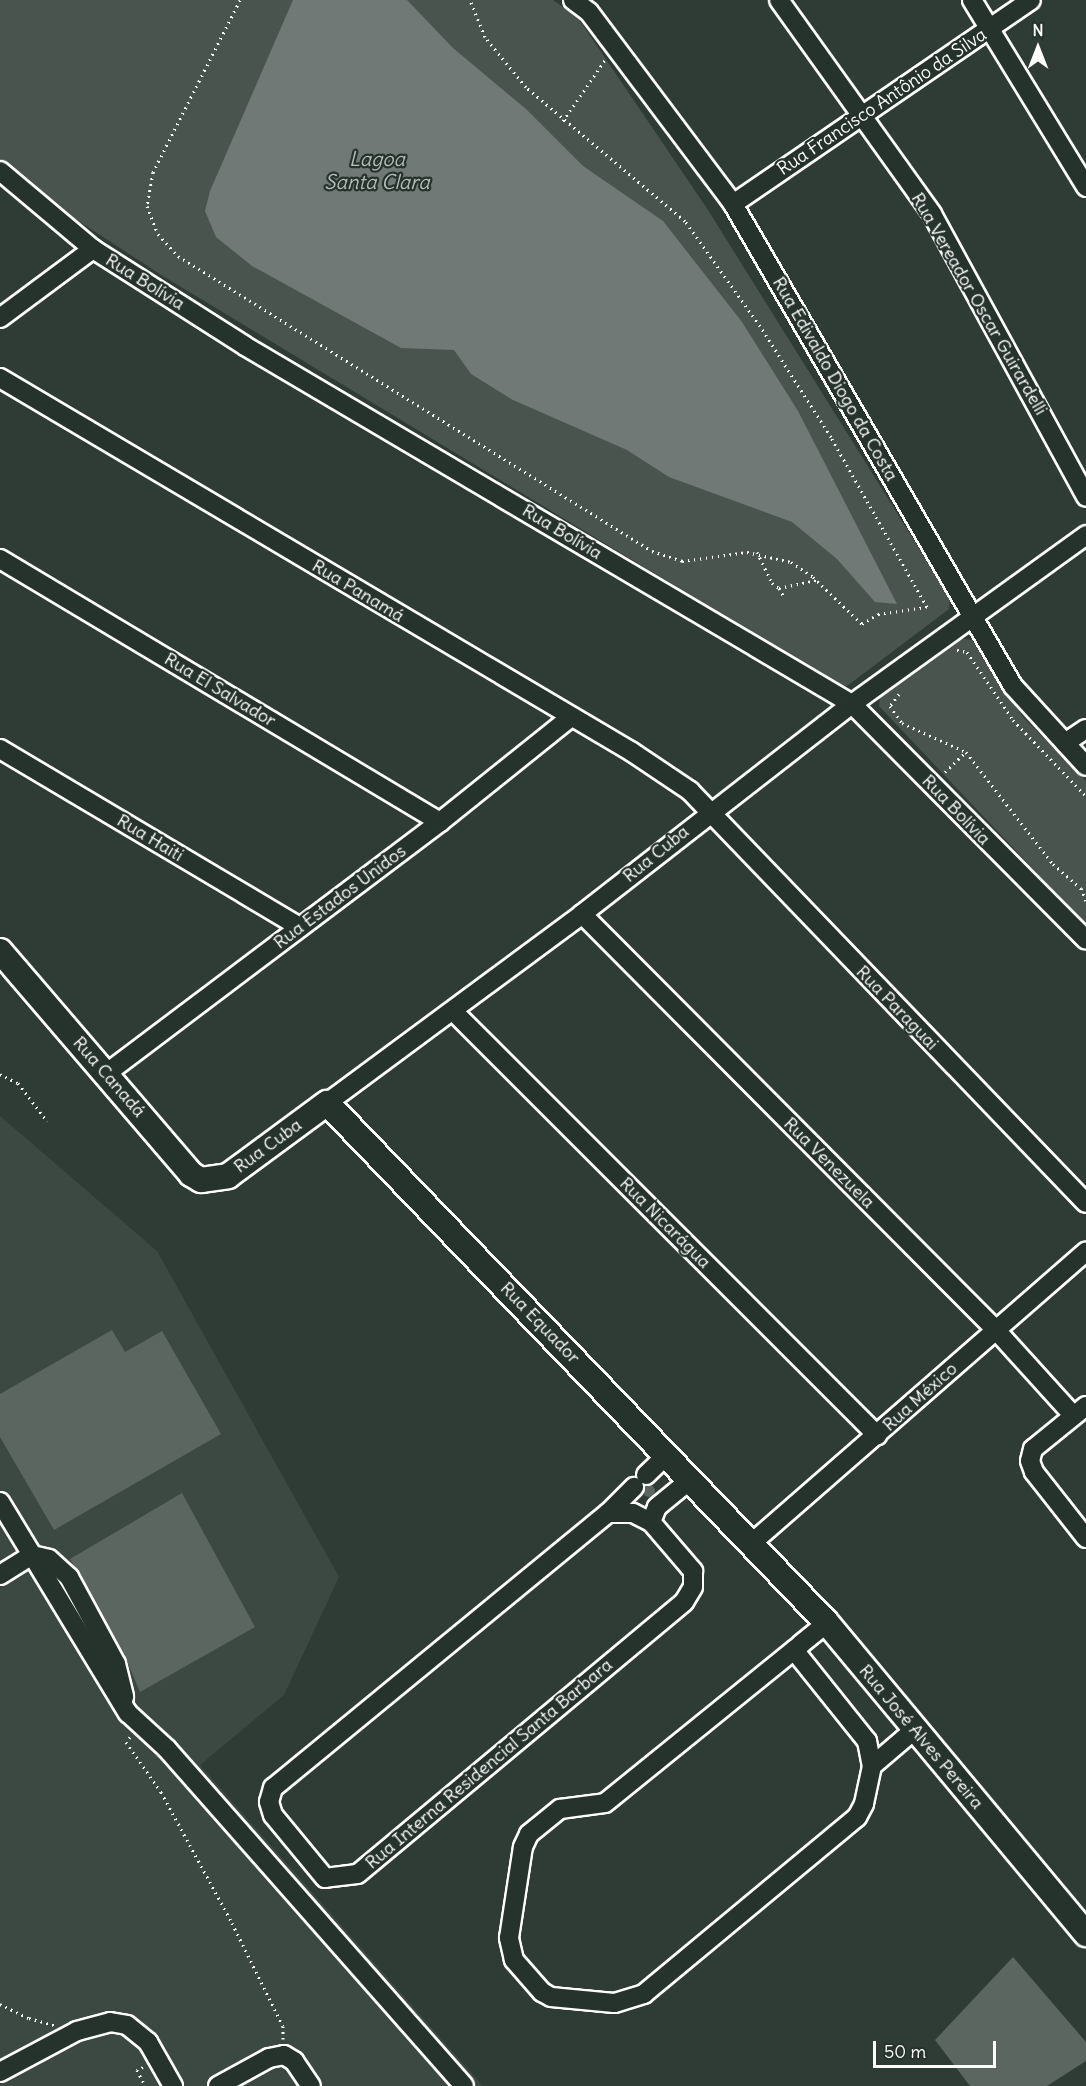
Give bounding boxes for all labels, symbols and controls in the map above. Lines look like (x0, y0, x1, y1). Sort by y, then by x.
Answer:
north arrow (1008, 18, 1068, 78)
text: N (1032, 20, 1044, 40)
street label: Rua Francisco Antônio da Silva (773, 24, 991, 180)
water label: Lagoa Santa Clara (324, 147, 430, 194)
street label: Rua Vereador Oscar Guirardelli (906, 189, 1052, 419)
street label: Rua Bolívia (101, 249, 189, 315)
street label: Rua Edivaldo Diogo da Costa (768, 273, 902, 485)
street label: Rua Bolívia (518, 500, 606, 564)
street label: Rua Panamá (308, 555, 408, 627)
street label: Rua El Salvador (160, 648, 280, 732)
street label: Rua Bolívia (917, 770, 995, 850)
street label: Rua Haiti (113, 810, 187, 866)
street label: Rua Cuba (619, 821, 693, 887)
street label: Rua Estados Unidos (270, 840, 410, 954)
street label: Rua Paraguai (851, 961, 943, 1055)
street label: Rua Canadá (68, 1032, 150, 1122)
street label: Rua Venezuela (779, 1113, 879, 1213)
street label: Rua Cuba (230, 1114, 306, 1178)
street label: Rua Nicarágua (615, 1173, 715, 1273)
street label: Rua Equador (496, 1278, 584, 1368)
street label: Rua México (878, 1358, 962, 1436)
street label: Rua Interna Residencial Santa Barbara (361, 1654, 617, 1874)
street label: Rua José Alves Pereira (854, 1660, 988, 1814)
scale bar (876, 2029, 999, 2067)
text: 50 m (884, 2040, 926, 2063)

